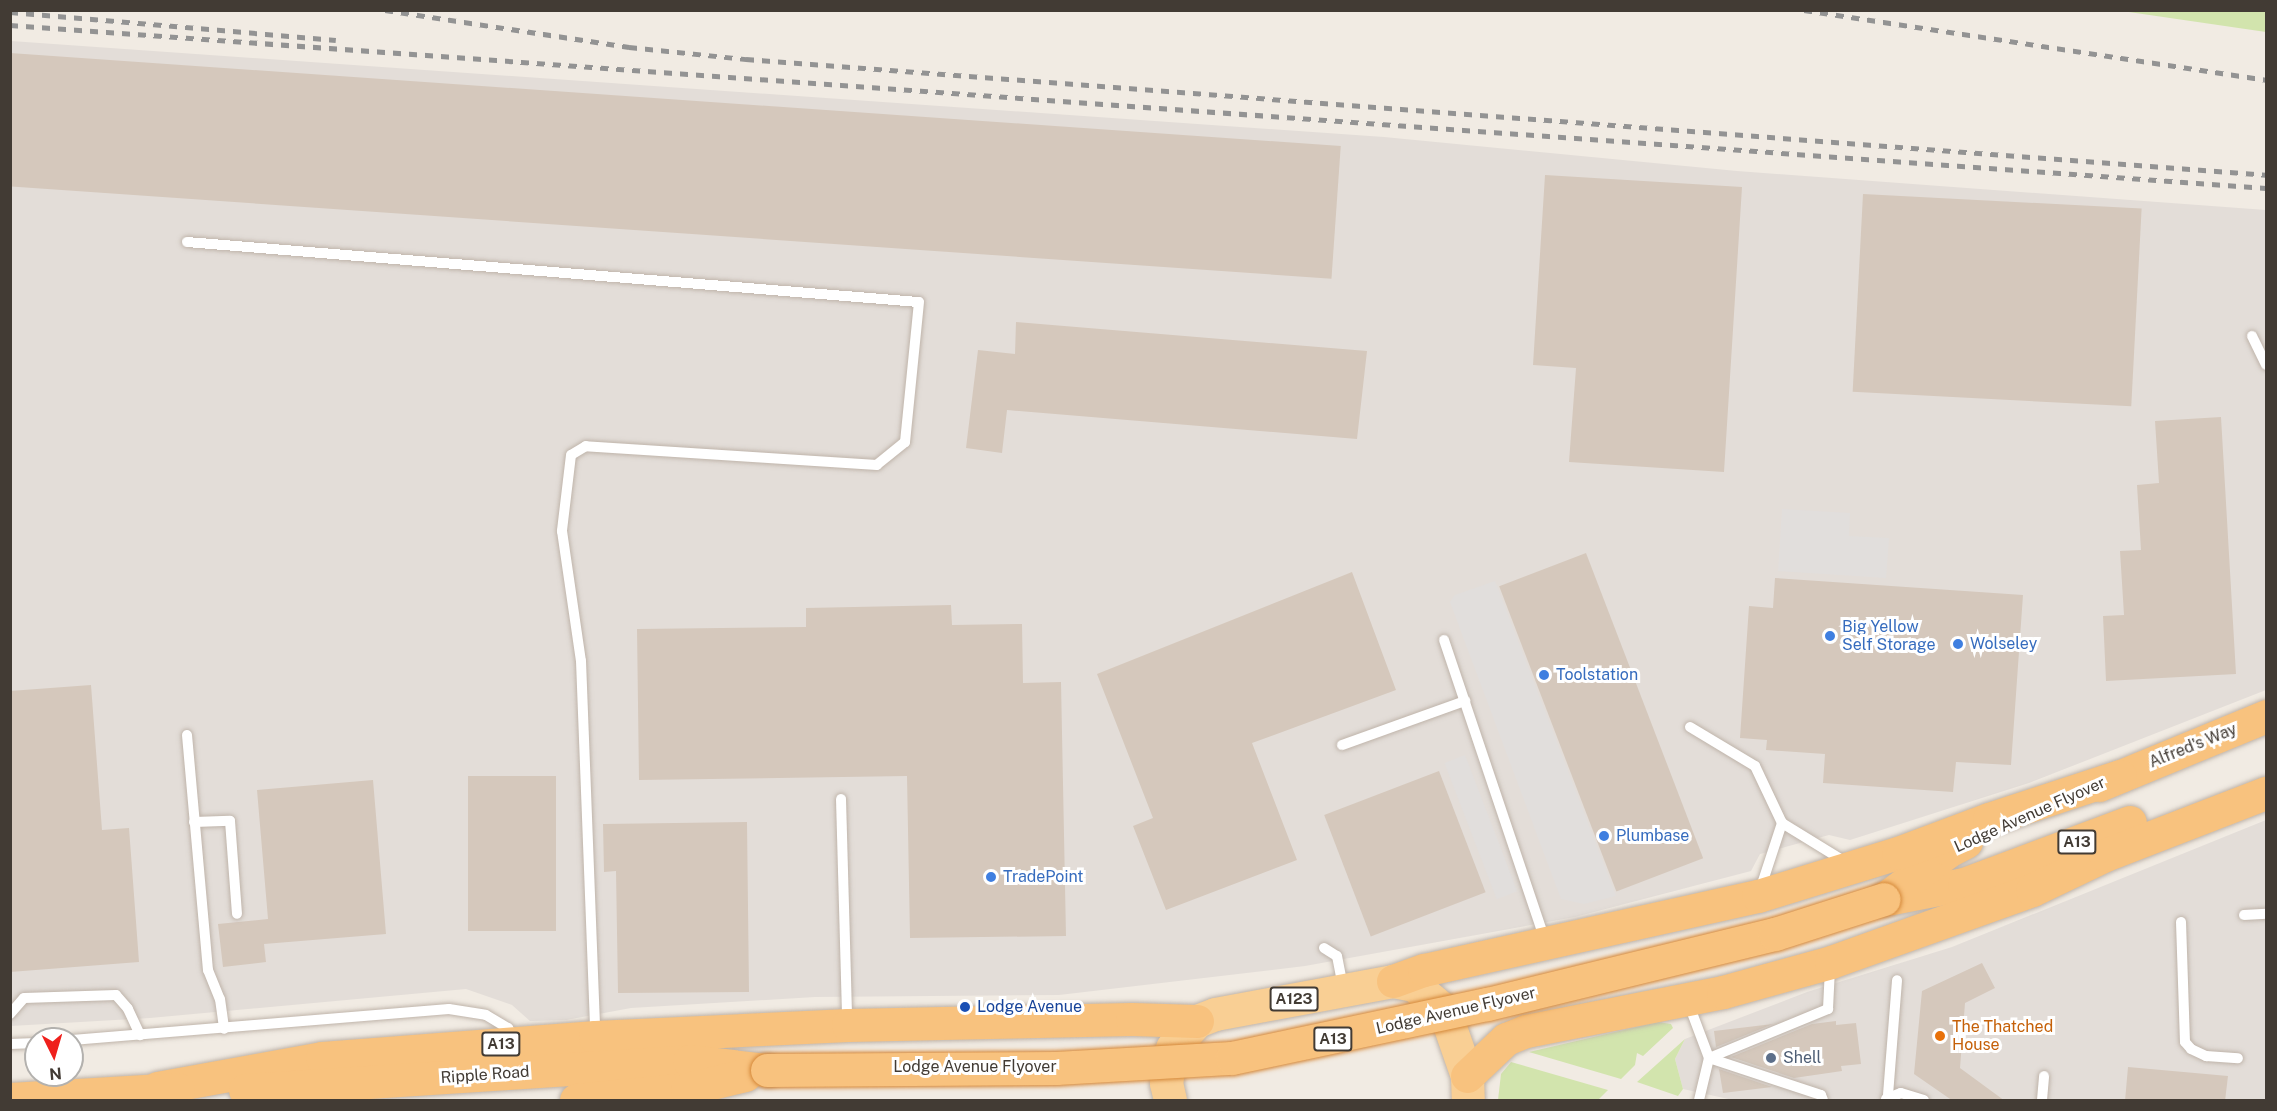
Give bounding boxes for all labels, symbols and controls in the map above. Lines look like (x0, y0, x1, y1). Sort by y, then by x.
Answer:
place label: Big Yellow Self Storage (1842, 617, 1936, 655)
marker: Big Yellow Self Storage (1823, 629, 1837, 643)
place label: Wolseley (1970, 634, 2037, 654)
marker: Wolseley (1951, 637, 1965, 651)
place label: Toolstation (1556, 665, 1638, 685)
marker: Toolstation (1537, 668, 1551, 682)
street label: Alfred's Way (2146, 720, 2240, 772)
street label: Lodge Avenue Flyover (1951, 773, 2109, 857)
place label: Plumbase (1616, 826, 1689, 846)
marker: Plumbase (1597, 829, 1611, 843)
road number: A13 (2056, 830, 2098, 854)
place label: TradePoint (1003, 867, 1084, 887)
marker: TradePoint (984, 870, 998, 884)
street label: Lodge Avenue Flyover (1374, 983, 1538, 1039)
road number: A123 (1268, 987, 1320, 1011)
place label: Lodge Avenue (977, 997, 1082, 1017)
marker: Lodge Avenue (958, 1000, 972, 1014)
place label: The Thatched House (1952, 1017, 2053, 1055)
north arrow (24, 1027, 84, 1087)
road number: A13 (1312, 1027, 1354, 1051)
marker: The Thatched House (1933, 1029, 1947, 1043)
road number: A13 (480, 1032, 522, 1056)
place label: Shell (1783, 1048, 1821, 1068)
marker: Shell (1764, 1051, 1778, 1065)
street label: Lodge Avenue Flyover (893, 1057, 1057, 1077)
street label: Ripple Road (440, 1062, 530, 1088)
text: N (48, 1063, 63, 1083)

